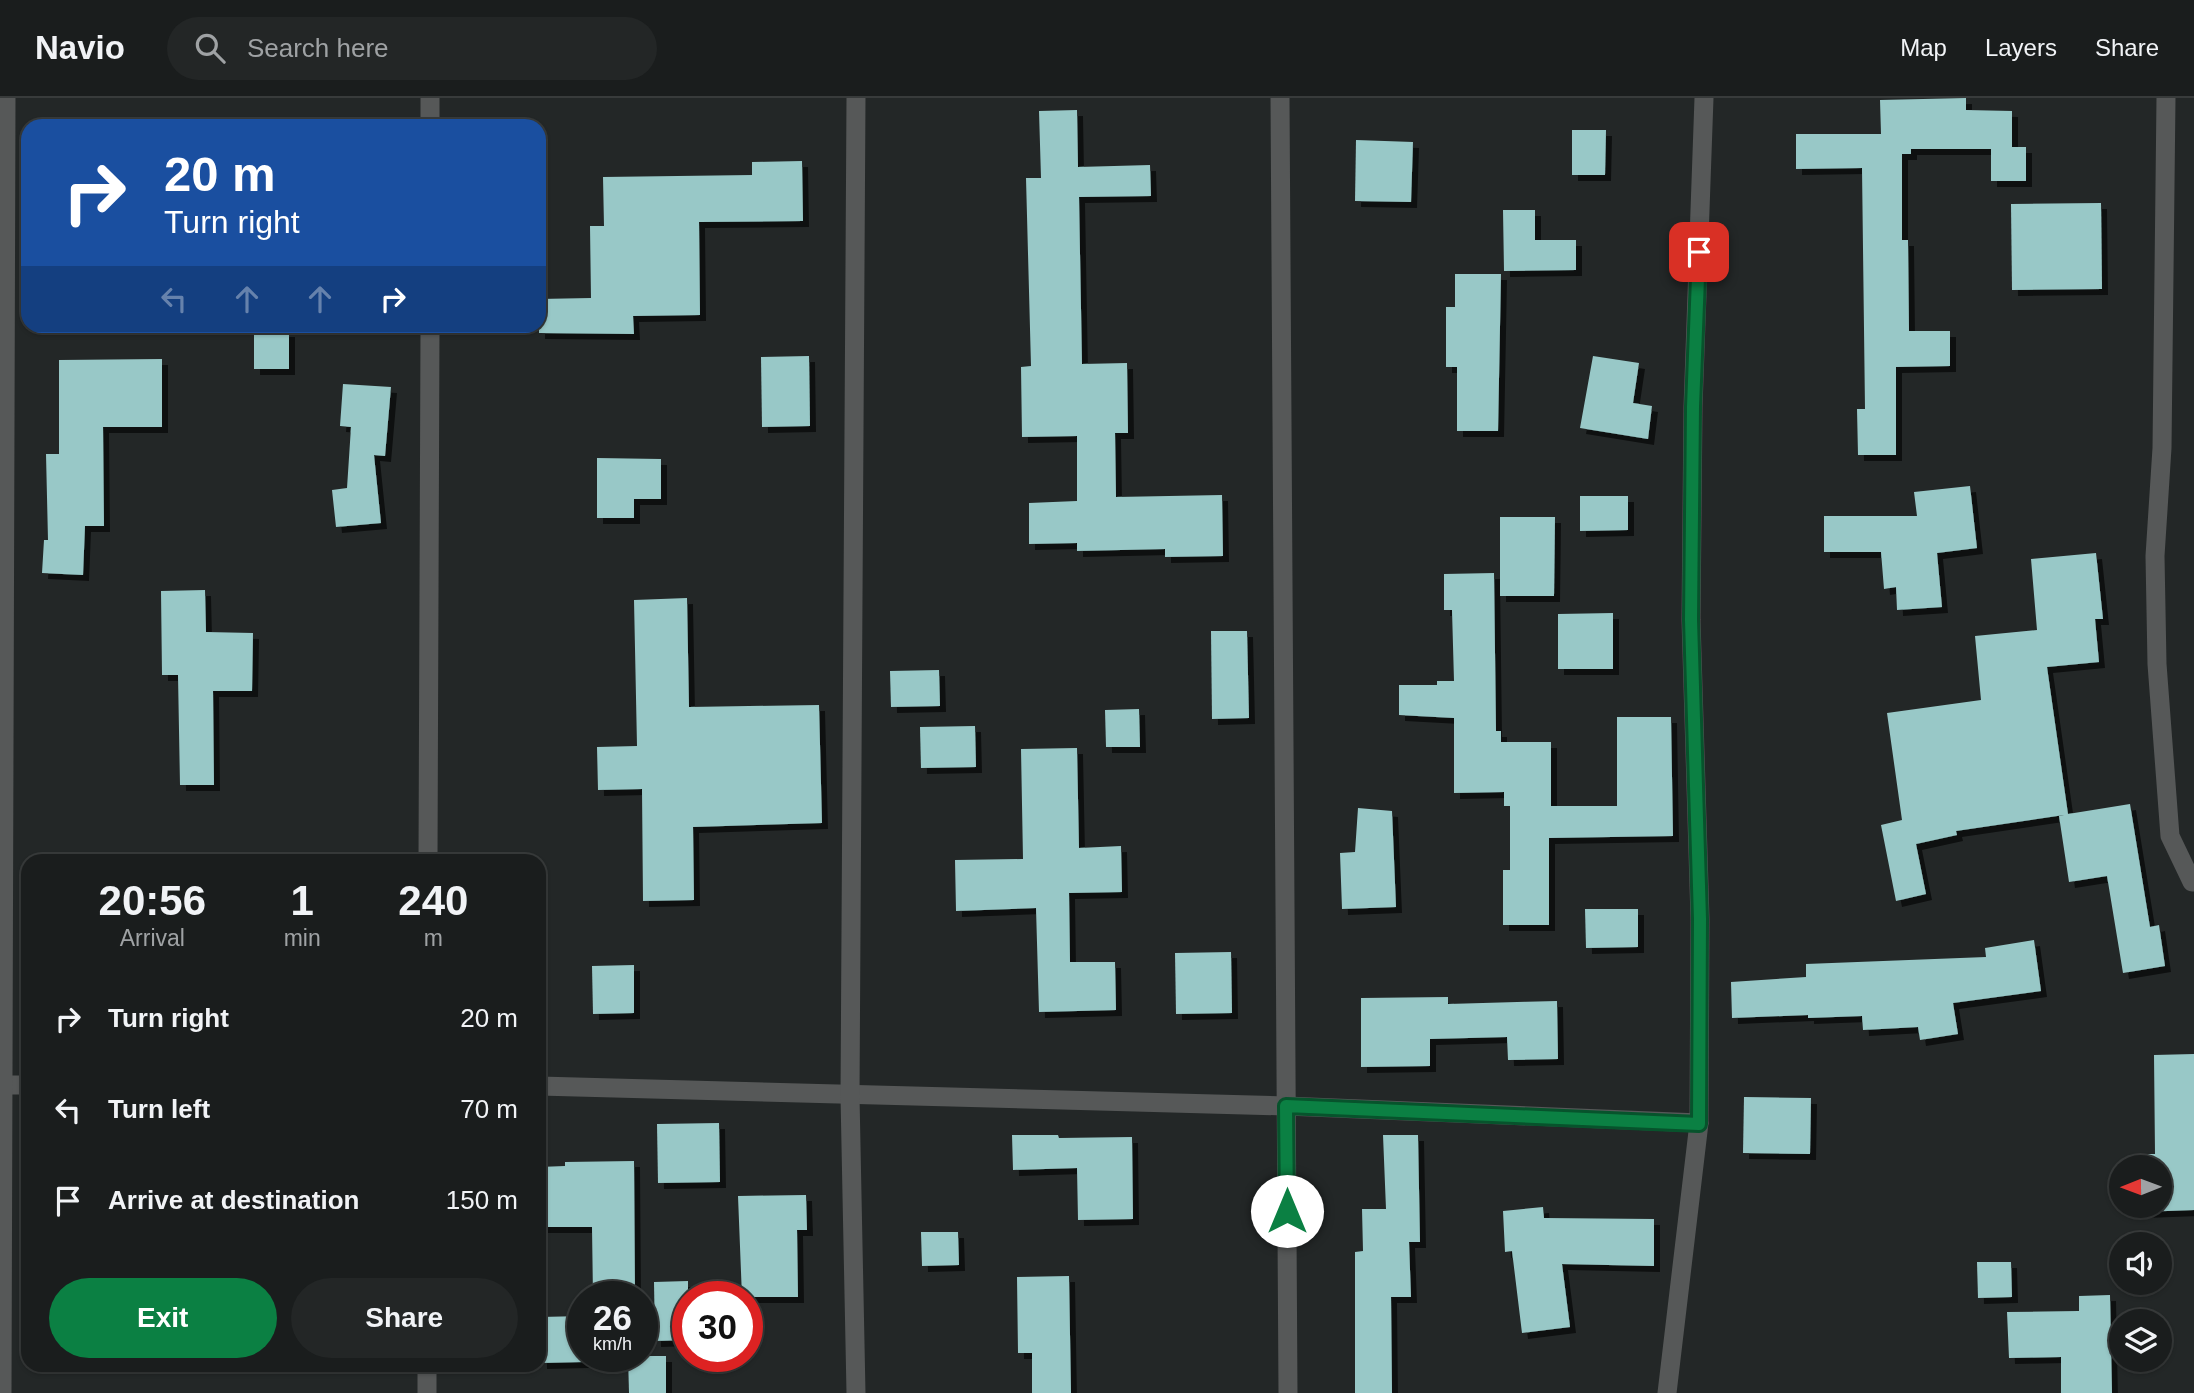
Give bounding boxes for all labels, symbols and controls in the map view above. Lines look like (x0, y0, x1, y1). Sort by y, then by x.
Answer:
search box (167, 17, 657, 80)
text: Navio (35, 29, 125, 66)
icon: search (191, 29, 229, 67)
text: Search here (247, 33, 389, 63)
text: Map (1900, 34, 1947, 61)
text: Layers (1985, 34, 2057, 61)
text: Share (2095, 34, 2159, 61)
icon: right (49, 147, 140, 238)
text: 20 m (164, 147, 276, 201)
text: Turn right (164, 204, 300, 240)
pin (1669, 222, 1729, 282)
icon: arrive (1680, 233, 1718, 271)
icon: left (155, 280, 193, 318)
icon: ahead (228, 280, 266, 318)
icon: ahead (301, 280, 339, 318)
icon: right (374, 280, 412, 318)
text: 20:56 (99, 877, 206, 924)
text: 1 (290, 877, 314, 924)
text: 240 (398, 877, 468, 924)
text: Arrival (120, 925, 185, 951)
text: min (284, 925, 321, 951)
text: m (424, 925, 443, 951)
icon: right (49, 1000, 87, 1038)
text: Turn right (108, 1003, 229, 1033)
text: 20 m (460, 1003, 518, 1033)
icon: left (49, 1091, 87, 1129)
text: Turn left (108, 1094, 210, 1124)
text: 70 m (460, 1094, 518, 1124)
north arrow (2109, 1155, 2172, 1218)
map controls (2109, 1155, 2172, 1372)
position arrow (1250, 1174, 1324, 1248)
icon: arrive (49, 1182, 87, 1220)
text: Arrive at destination (108, 1185, 359, 1215)
text: 150 m (446, 1185, 518, 1215)
button: sound (2109, 1232, 2172, 1295)
button: Exit (49, 1278, 277, 1358)
button: Share (291, 1278, 518, 1358)
speed limit sign: 30 (672, 1281, 763, 1372)
text: 26 (593, 1298, 632, 1337)
button: layers (2109, 1309, 2172, 1372)
text: km/h (593, 1334, 632, 1354)

